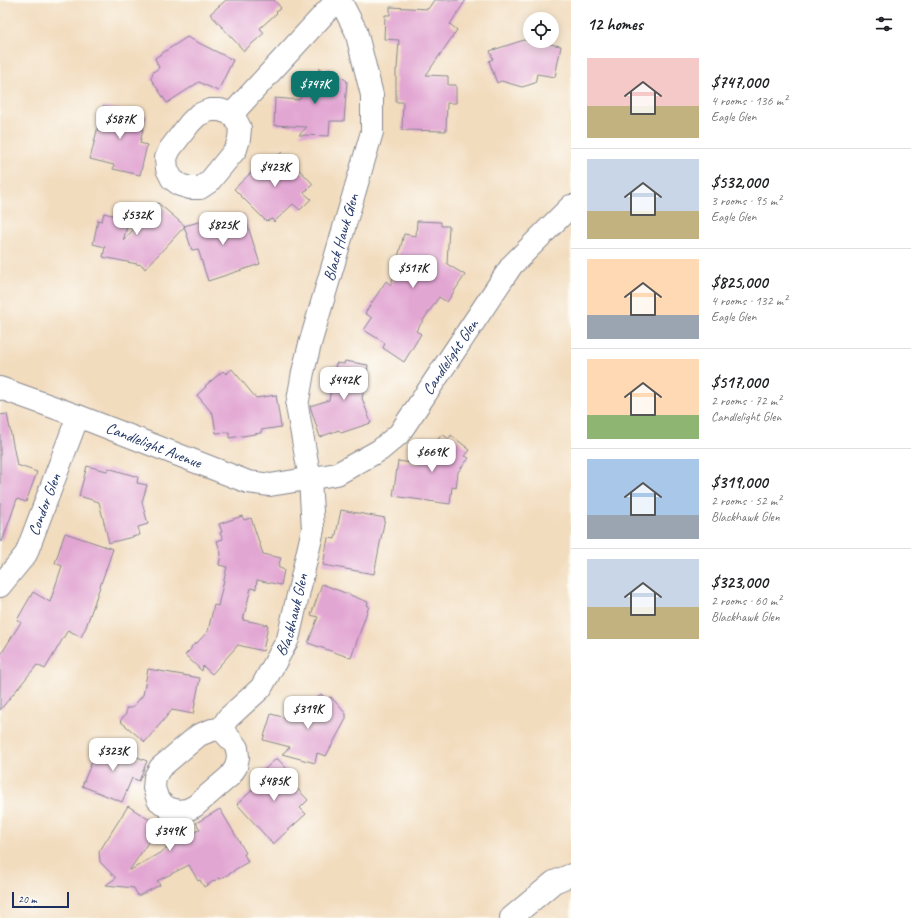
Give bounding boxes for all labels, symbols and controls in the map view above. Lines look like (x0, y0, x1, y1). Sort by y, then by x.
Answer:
map controls (523, 12, 559, 48)
button: locate (523, 12, 559, 48)
icon: filters (873, 13, 895, 35)
text: 12 homes (587, 14, 643, 35)
pin: $747K (287, 71, 343, 105)
text: $747,000 (711, 72, 768, 93)
icon: home (619, 74, 667, 122)
text: $747K (300, 76, 330, 92)
text: 4 rooms · 136 m² (711, 93, 787, 109)
pin: $587K (92, 106, 148, 140)
text: Eagle Glen (711, 109, 756, 125)
text: $587K (105, 111, 135, 127)
pin: $423K (247, 154, 303, 188)
text: $423K (260, 159, 290, 175)
text: $532,000 (711, 172, 768, 193)
icon: home (619, 175, 667, 223)
street label: Black Hawk Glen (319, 191, 364, 284)
text: 3 rooms · 95 m² (711, 193, 781, 209)
pin: $532K (109, 202, 165, 236)
text: $532K (122, 207, 152, 223)
text: Eagle Glen (711, 209, 756, 225)
pin: $825K (195, 212, 251, 246)
text: $825K (208, 217, 238, 233)
pin: $517K (385, 255, 441, 289)
text: $517K (398, 260, 428, 276)
text: $825,000 (711, 272, 768, 293)
icon: home (619, 275, 667, 323)
text: 4 rooms · 132 m² (711, 293, 787, 309)
text: Eagle Glen (711, 309, 756, 325)
street label: Candlelight Glen (418, 315, 483, 399)
pin: $442K (316, 367, 372, 401)
text: $442K (329, 372, 359, 388)
text: $517,000 (711, 372, 768, 393)
icon: home (619, 375, 667, 423)
text: 2 rooms · 72 m² (711, 393, 781, 409)
text: Candlelight Glen (711, 409, 781, 425)
street label: Candlelight Avenue (103, 418, 206, 474)
pin: $669K (404, 439, 460, 473)
text: $669K (417, 444, 447, 460)
street label: Condor Glen (24, 470, 66, 539)
text: $319,000 (711, 472, 768, 493)
icon: home (619, 475, 667, 523)
text: 2 rooms · 52 m² (711, 493, 781, 509)
text: Blackhawk Glen (711, 509, 780, 525)
street label: Blackhawk Glen (271, 571, 313, 659)
text: $323,000 (711, 572, 768, 593)
icon: home (619, 575, 667, 623)
text: 2 rooms · 60 m² (711, 593, 781, 609)
text: Blackhawk Glen (711, 609, 780, 625)
pin: $319K (280, 696, 336, 730)
text: $319K (293, 701, 323, 717)
pin: $323K (85, 738, 141, 772)
text: $323K (98, 743, 128, 759)
pin: $485K (246, 768, 302, 802)
text: $485K (259, 773, 289, 789)
pin: $349K (142, 818, 198, 852)
text: $349K (155, 823, 185, 839)
scale bar (12, 890, 69, 909)
text: 20 m (18, 892, 37, 906)

